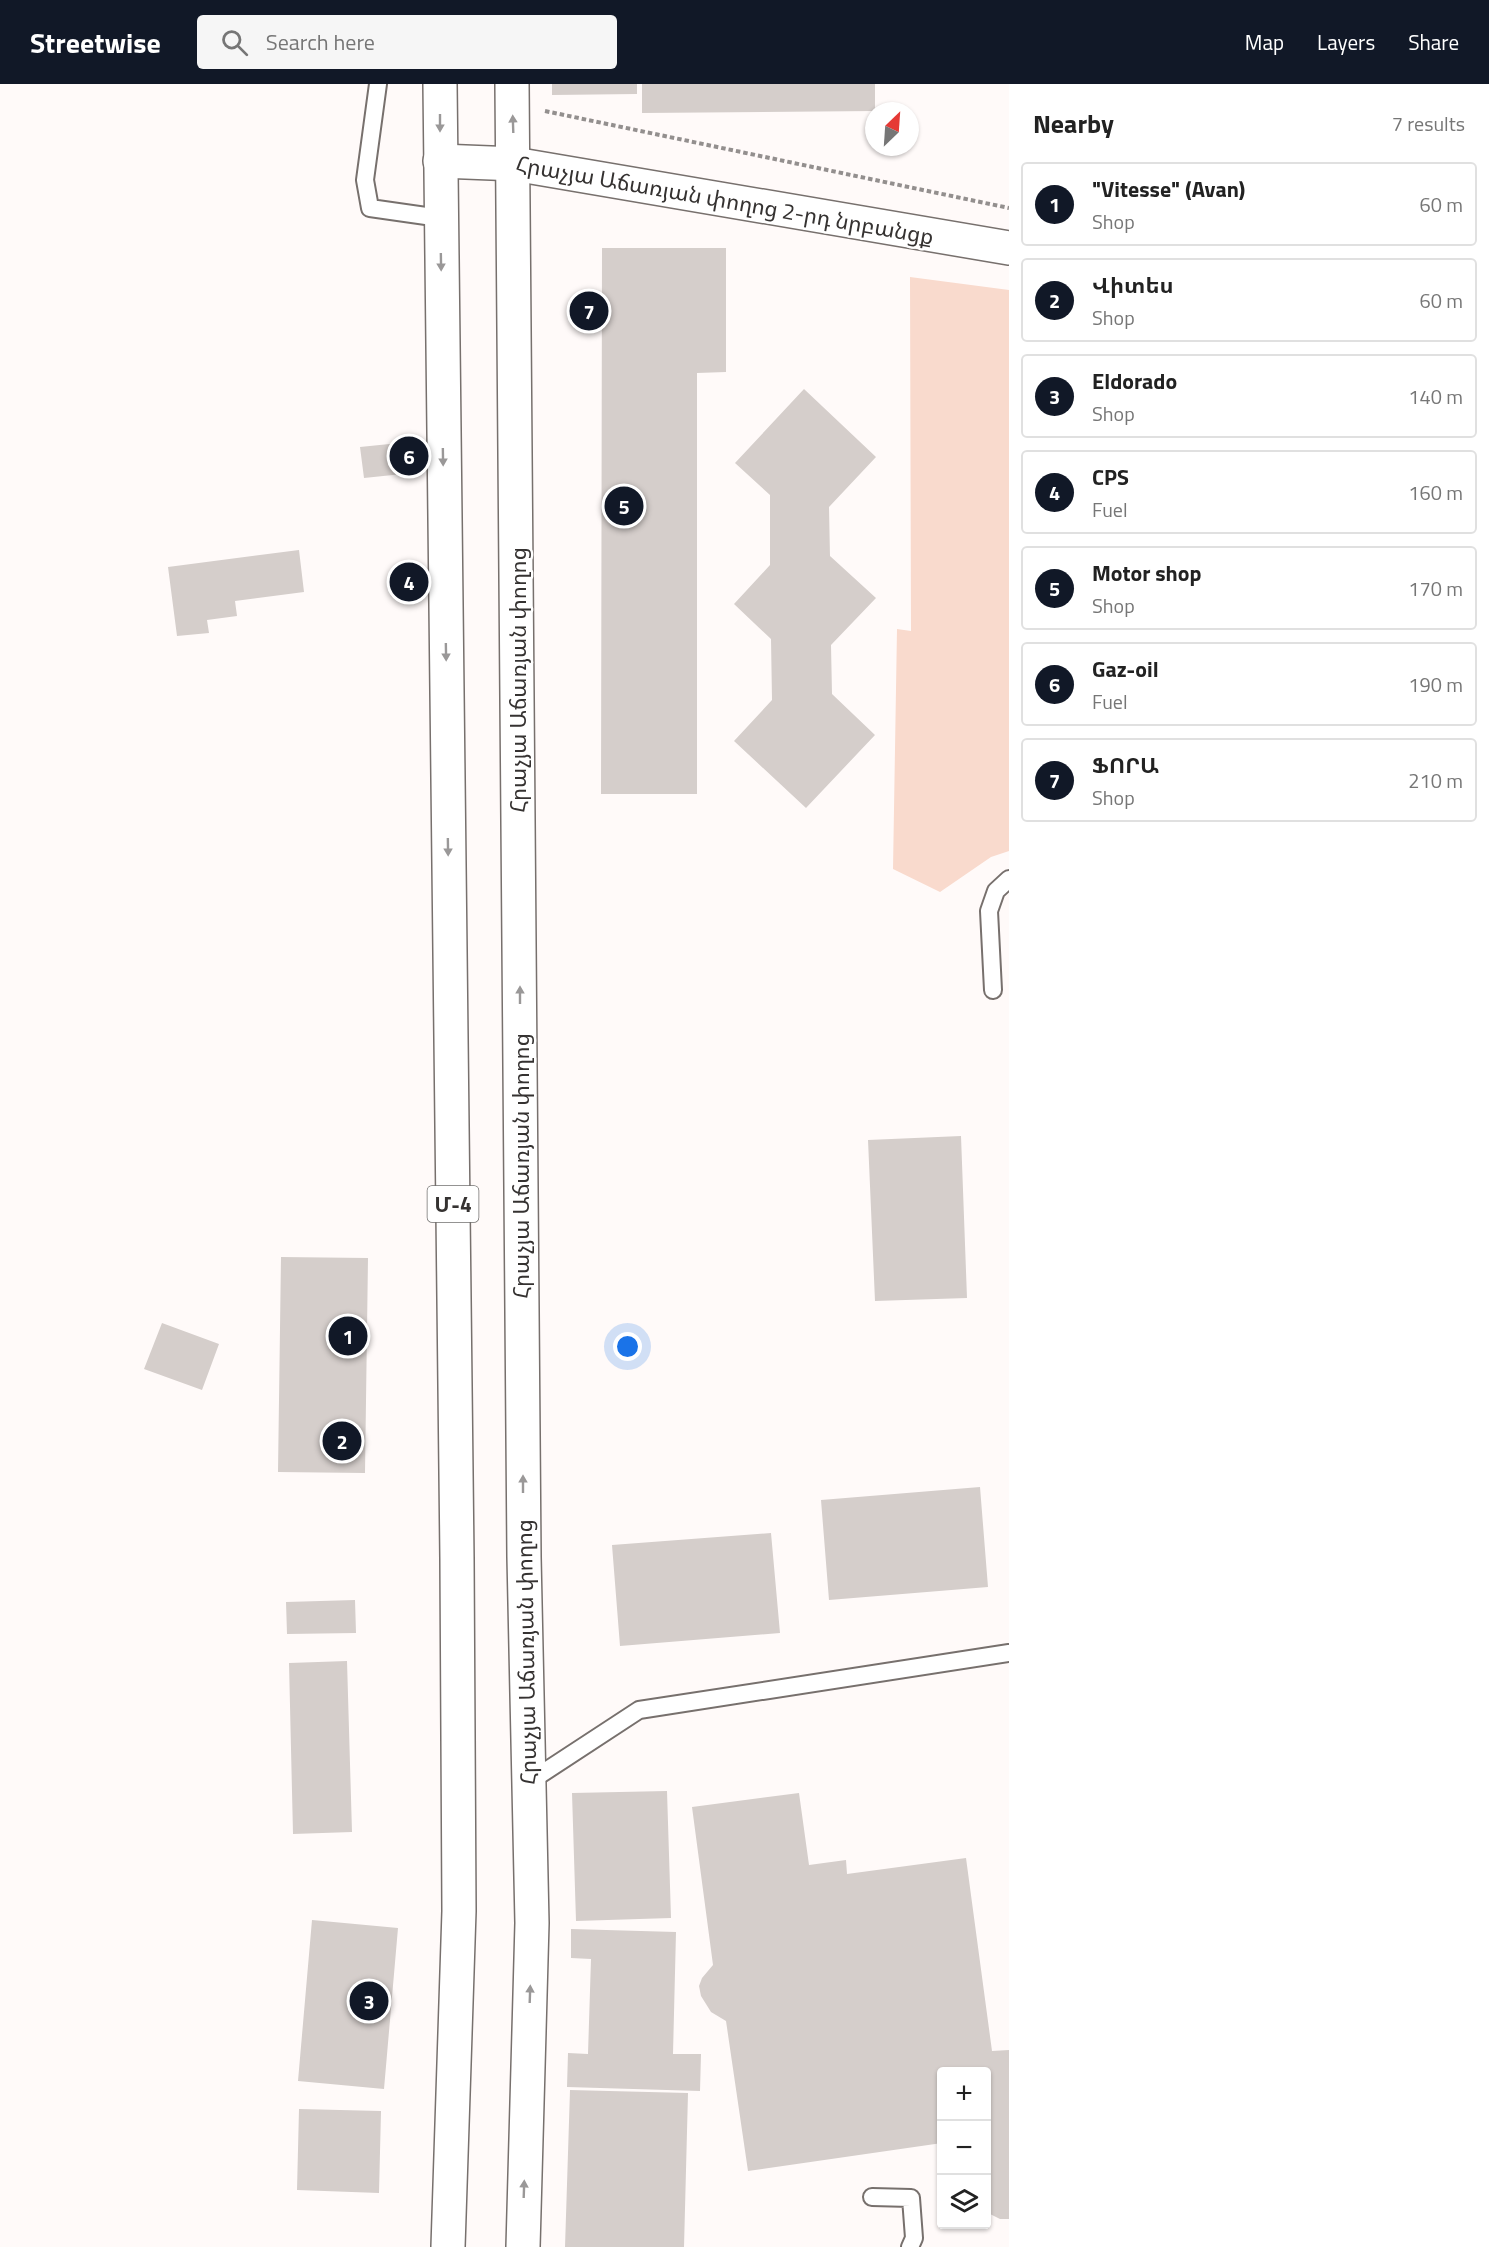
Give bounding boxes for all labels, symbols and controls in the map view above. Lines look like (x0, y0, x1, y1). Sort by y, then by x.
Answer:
search box (197, 15, 617, 69)
text: Streetwise (30, 21, 161, 64)
text: Search here (266, 25, 375, 59)
icon: search (218, 26, 251, 59)
text: Map (1245, 26, 1284, 58)
text: Layers (1317, 26, 1375, 58)
text: Share (1408, 26, 1459, 58)
north arrow (865, 102, 919, 156)
text: Nearby (1033, 104, 1114, 143)
text: 7 results (1392, 108, 1465, 139)
one-way arrow (435, 113, 445, 132)
one-way arrow (508, 114, 517, 133)
street label: Հրաչյա Աճառյան փողոց 2-րդ նրբանցք (513, 146, 937, 254)
text: "Vitesse" (Avan) (1092, 172, 1245, 206)
text: 1 (1049, 189, 1060, 220)
text: 60 m (1419, 189, 1463, 220)
text: Shop (1092, 206, 1135, 237)
one-way arrow (436, 252, 446, 271)
text: Վիտես (1092, 268, 1174, 302)
text: 2 (1049, 285, 1060, 316)
text: 60 m (1419, 285, 1463, 316)
pin: 7 (570, 288, 608, 334)
text: Shop (1092, 302, 1135, 333)
text: Eldorado (1092, 364, 1177, 398)
text: 3 (1049, 381, 1060, 412)
text: 140 m (1408, 381, 1463, 412)
text: Shop (1092, 398, 1135, 429)
pin: 6 (390, 434, 428, 478)
one-way arrow (439, 447, 448, 466)
text: CPS (1092, 460, 1129, 494)
text: 4 (1049, 477, 1060, 508)
text: 160 m (1408, 477, 1463, 508)
pin: 5 (604, 484, 644, 528)
text: Fuel (1092, 494, 1128, 525)
street label: Հրաչյա Աճառյան փողոց (501, 547, 535, 813)
text: Motor shop (1092, 556, 1201, 590)
pin: 4 (390, 560, 428, 604)
text: 5 (1049, 573, 1060, 604)
text: 170 m (1408, 573, 1463, 604)
text: Shop (1092, 590, 1135, 621)
one-way arrow (441, 642, 451, 661)
text: Gaz-oil (1092, 652, 1159, 686)
text: 6 (1049, 669, 1060, 700)
text: 190 m (1408, 669, 1463, 700)
text: Fuel (1092, 686, 1128, 717)
text: ՖՈՐԱ (1092, 748, 1159, 782)
text: 7 (1049, 765, 1060, 796)
text: 210 m (1408, 765, 1463, 796)
text: Shop (1092, 782, 1135, 813)
one-way arrow (443, 837, 453, 856)
one-way arrow (515, 985, 525, 1004)
street label: Հրաչյա Աճառյան փողոց (504, 1033, 538, 1299)
road number: Մ-4 (428, 1186, 478, 1222)
pin: 1 (328, 1314, 368, 1358)
your location (613, 1332, 642, 1361)
pin: 2 (322, 1418, 362, 1464)
one-way arrow (518, 1474, 528, 1493)
street label: Հրաչյա Աճառյան փողոց (507, 1519, 545, 1785)
pin: 3 (350, 1978, 388, 2024)
one-way arrow (526, 1984, 535, 2003)
map controls (937, 2067, 991, 2229)
button: + (937, 2067, 991, 2121)
button: − (937, 2121, 991, 2175)
button: layers (937, 2175, 991, 2229)
one-way arrow (520, 2179, 529, 2198)

